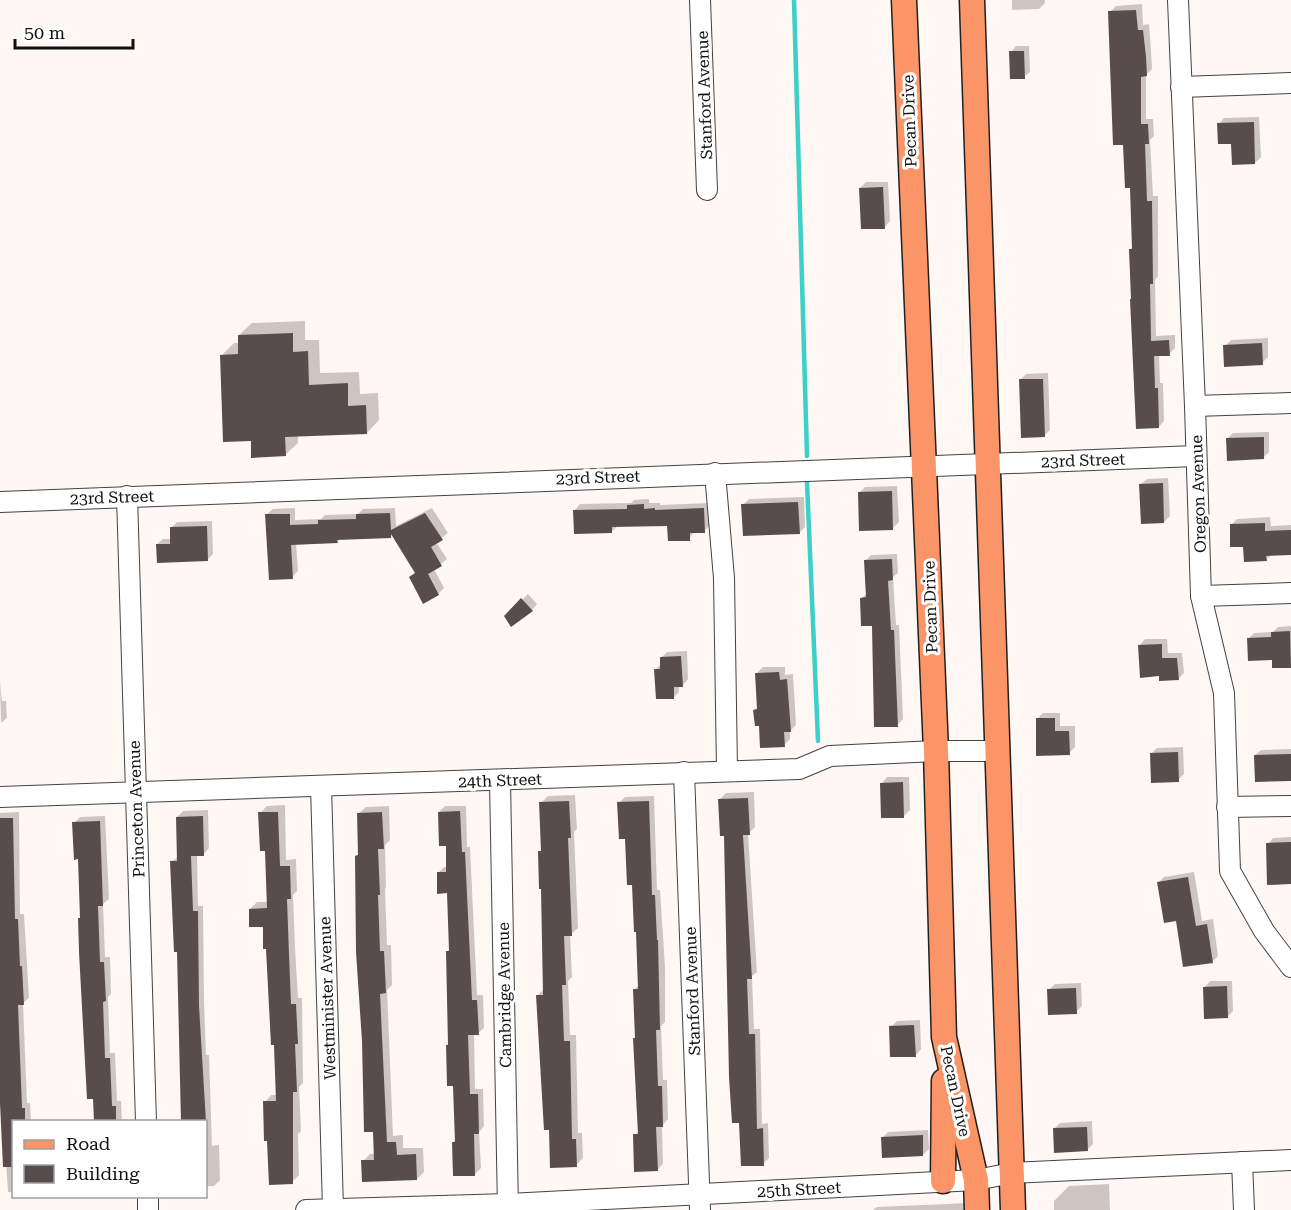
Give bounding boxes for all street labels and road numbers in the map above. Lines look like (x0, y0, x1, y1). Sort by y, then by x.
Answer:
street label: Stanford Avenue (693, 30, 716, 160)
street label: Pecan Drive (898, 74, 921, 168)
street label: Oregon Avenue (1187, 434, 1210, 553)
street label: 23rd Street (1040, 450, 1126, 471)
street label: 23rd Street (555, 467, 641, 488)
street label: 23rd Street (69, 487, 155, 508)
street label: Pecan Drive (919, 560, 942, 654)
street label: Princeton Avenue (125, 740, 148, 878)
street label: 24th Street (458, 770, 542, 791)
street label: Westminister Avenue (315, 916, 340, 1080)
street label: Cambridge Avenue (494, 922, 515, 1068)
street label: Stanford Avenue (681, 926, 704, 1056)
street label: Pecan Drive (937, 1044, 974, 1139)
street label: 25th Street (757, 1178, 842, 1201)

